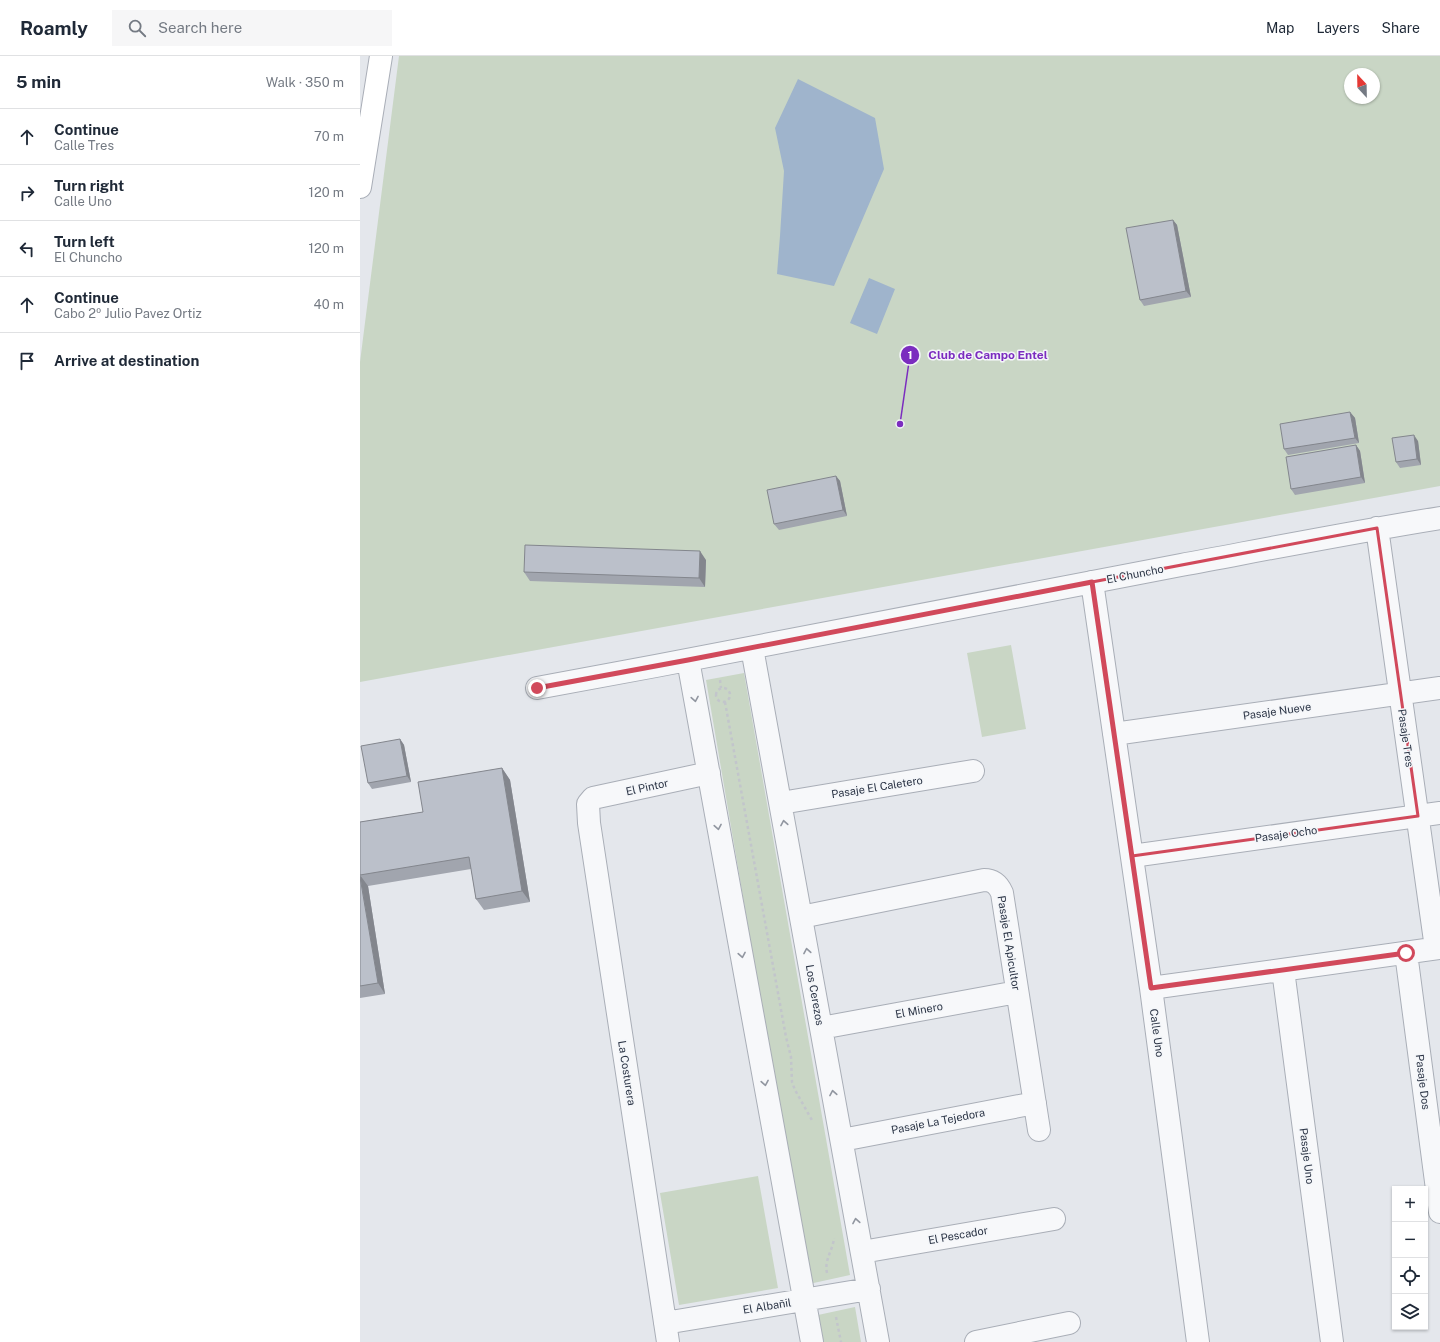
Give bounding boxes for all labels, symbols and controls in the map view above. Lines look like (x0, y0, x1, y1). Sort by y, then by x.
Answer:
search box (112, 10, 392, 46)
text: Roamly (20, 17, 88, 39)
icon: search (126, 17, 148, 39)
text: Search here (158, 19, 242, 36)
text: Map (1266, 20, 1294, 36)
text: Layers (1316, 20, 1360, 36)
text: Share (1382, 20, 1420, 36)
north arrow (1344, 68, 1380, 104)
text: 5 min (16, 72, 61, 92)
text: Walk · 350 m (266, 75, 344, 90)
text: Continue (54, 121, 119, 138)
icon: ahead (16, 126, 38, 148)
text: 70 m (314, 129, 344, 144)
text: Calle Tres (54, 138, 114, 153)
text: Turn right (54, 177, 124, 194)
icon: right (16, 182, 38, 204)
text: 120 m (309, 185, 344, 200)
text: Calle Uno (54, 194, 112, 209)
text: Turn left (54, 233, 115, 250)
icon: left (16, 238, 38, 260)
text: 120 m (309, 241, 344, 256)
text: El Chuncho (54, 250, 122, 265)
text: Continue (54, 289, 119, 306)
icon: ahead (16, 294, 38, 316)
text: 40 m (313, 297, 344, 312)
text: Cabo 2º Julio Pavez Ortiz (54, 306, 202, 321)
callout: Club de Campo Entel (900, 343, 1056, 367)
text: 1 (907, 348, 913, 362)
text: Club de Campo Entel (928, 348, 1048, 362)
icon: arrive (16, 350, 38, 372)
text: Arrive at destination (54, 352, 199, 369)
street label: El Chuncho (1105, 563, 1165, 585)
route end (528, 679, 546, 697)
one-way arrow (690, 696, 699, 702)
street label: Pasaje Nueve (1242, 700, 1312, 722)
street label: Pasaje Tres (1396, 708, 1416, 768)
street label: Pasaje El Caletero (830, 774, 924, 800)
street label: El Pintor (625, 777, 669, 797)
one-way arrow (781, 820, 789, 827)
one-way arrow (714, 824, 722, 830)
street label: Pasaje Ocho (1254, 824, 1318, 844)
street label: Pasaje El Apicultor (996, 895, 1022, 991)
route start (1397, 944, 1415, 962)
one-way arrow (804, 948, 812, 954)
one-way arrow (737, 952, 745, 958)
street label: Los Cerezos (804, 964, 826, 1027)
street label: El Minero (894, 1000, 944, 1020)
street label: Calle Uno (1148, 1008, 1166, 1058)
street label: La Costurera (616, 1040, 638, 1106)
street label: Pasaje Dos (1414, 1054, 1432, 1111)
one-way arrow (760, 1079, 769, 1086)
one-way arrow (829, 1090, 838, 1096)
street label: Pasaje La Tejedora (890, 1106, 986, 1136)
street label: Pasaje Uno (1298, 1127, 1316, 1185)
map controls (1392, 1186, 1428, 1330)
button: + (1392, 1186, 1428, 1222)
one-way arrow (853, 1218, 861, 1224)
button: − (1392, 1222, 1428, 1258)
street label: El Pescador (927, 1224, 989, 1246)
button: locate (1392, 1258, 1428, 1294)
button: layers (1392, 1294, 1428, 1330)
street label: El Albañil (742, 1296, 792, 1316)

